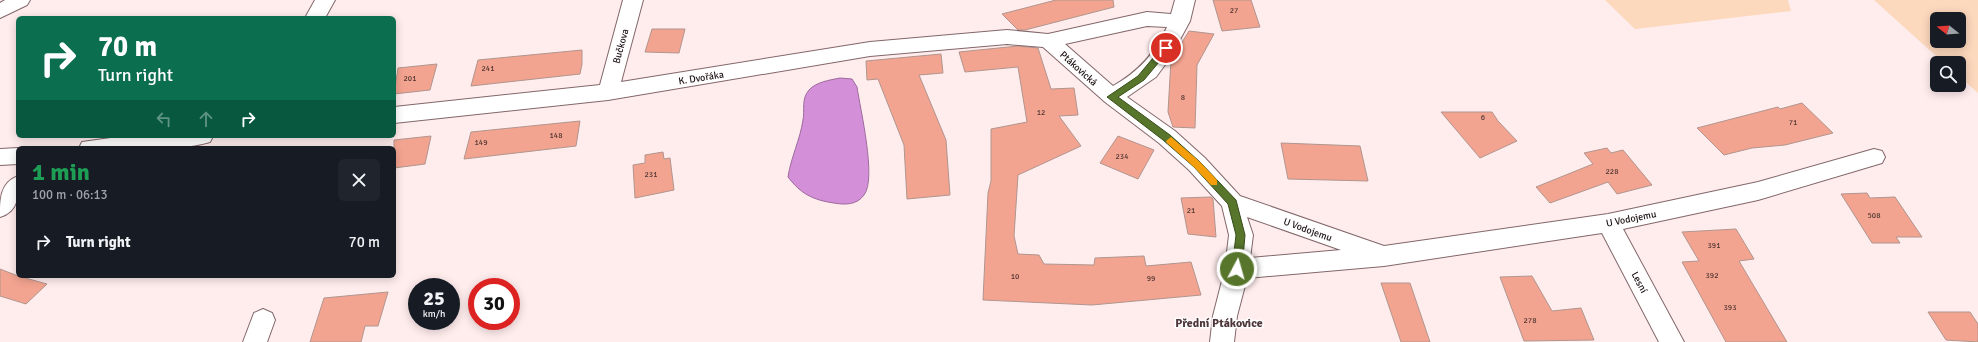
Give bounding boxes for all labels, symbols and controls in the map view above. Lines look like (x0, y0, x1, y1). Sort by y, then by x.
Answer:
house number: 27 (1230, 5, 1238, 15)
north arrow (1930, 12, 1966, 48)
map controls (1930, 12, 1966, 92)
street label: Bučkova (611, 27, 631, 65)
text: 70 m (98, 30, 157, 64)
pin (1149, 31, 1183, 65)
icon: right (32, 32, 84, 84)
icon: arrive (1155, 37, 1177, 59)
street label: Ptákovická (1057, 49, 1099, 89)
button: search (1930, 56, 1966, 92)
house number: 241 (482, 63, 494, 73)
text: Turn right (98, 64, 173, 86)
street label: K. Dvořáka (678, 68, 725, 87)
house number: 201 (404, 73, 416, 83)
house number: 8 (1181, 92, 1185, 102)
house number: 12 (1037, 107, 1045, 117)
icon: left (153, 108, 175, 130)
icon: ahead (195, 108, 217, 130)
icon: right (237, 108, 259, 130)
house number: 6 (1481, 112, 1485, 122)
house number: 71 (1789, 117, 1797, 127)
house number: 148 (550, 130, 562, 140)
house number: 149 (475, 137, 487, 147)
house number: 234 (1116, 151, 1129, 161)
text: 1 min (32, 157, 90, 187)
button: close (338, 159, 380, 201)
house number: 228 (1606, 166, 1618, 176)
house number: 231 (645, 169, 657, 179)
text: 100 m · 06:13 (32, 187, 108, 203)
house number: 21 (1187, 205, 1195, 215)
street label: U Vodojemu (1605, 208, 1657, 230)
house number: 508 (1868, 210, 1880, 220)
street label: U Vodojemu (1282, 216, 1334, 244)
icon: right (32, 231, 54, 253)
text: Turn right (66, 233, 131, 251)
text: 70 m (349, 233, 380, 251)
house number: 391 (1708, 240, 1720, 250)
position arrow (1216, 248, 1258, 290)
street label: Lesní (1629, 270, 1650, 295)
house number: 392 (1706, 270, 1718, 280)
house number: 10 (1011, 271, 1019, 281)
house number: 99 (1147, 273, 1155, 283)
speed limit sign: 30 (468, 278, 520, 330)
text: 25 (423, 286, 445, 311)
house number: 393 (1724, 302, 1736, 312)
text: km/h (423, 308, 445, 320)
house number: 278 (1524, 315, 1536, 325)
district label: Přední Ptákovice (1175, 316, 1263, 331)

